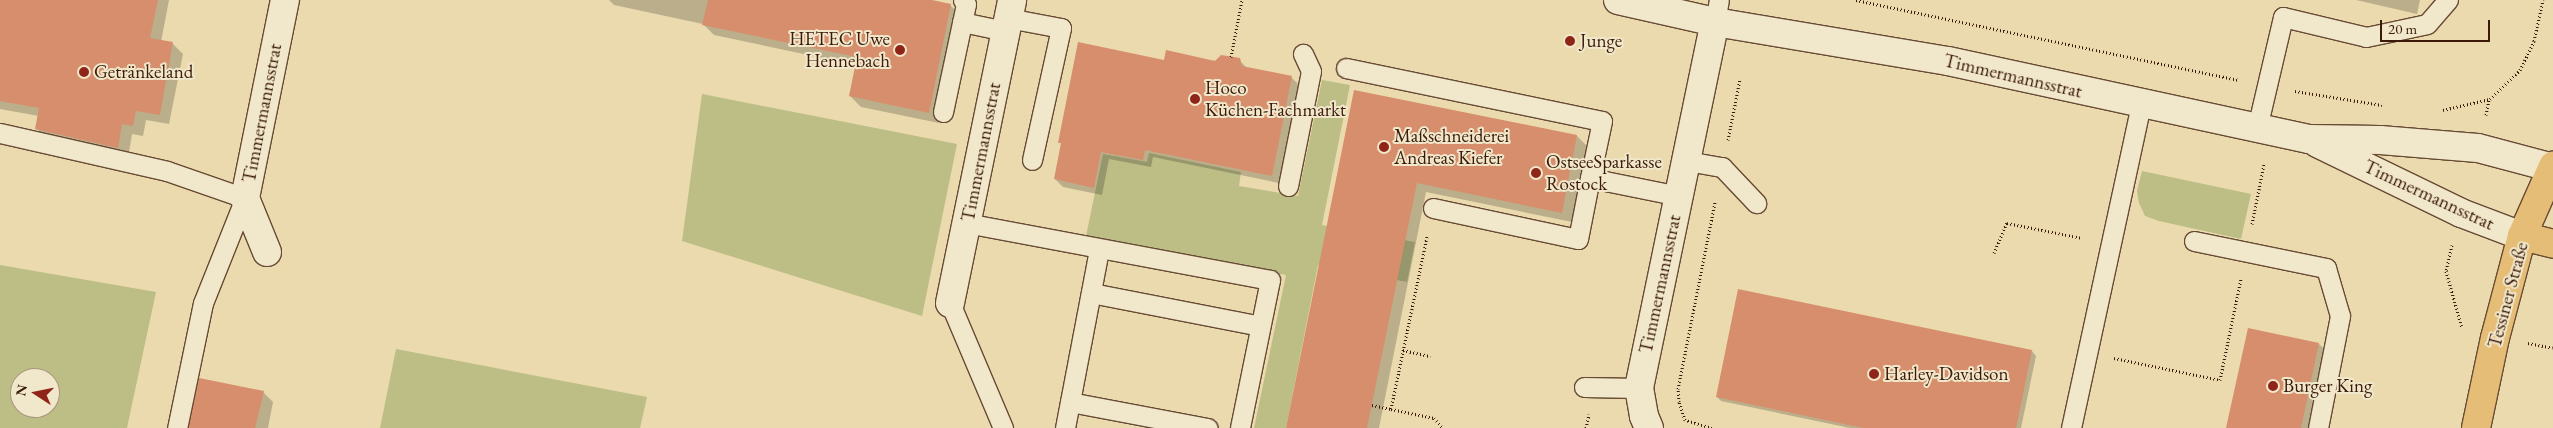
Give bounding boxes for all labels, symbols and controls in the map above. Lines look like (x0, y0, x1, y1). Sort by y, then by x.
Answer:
scale bar (2383, 10, 2493, 42)
text: 20 m (2388, 19, 2417, 38)
place label: HETEC Uwe Hennebach (789, 28, 890, 72)
place label: Junge (1580, 30, 1622, 52)
marker: Junge (1564, 35, 1576, 47)
street label: Timmermannsstrat (237, 41, 287, 185)
marker: HETEC Uwe Hennebach (894, 44, 906, 56)
street label: Timmermannsstrat (1942, 49, 2084, 103)
place label: Getränkeland (94, 61, 193, 83)
marker: Getränkeland (78, 66, 90, 78)
place label: Hoco Küchen-Fachmarkt (1205, 77, 1346, 121)
street label: Timmermannsstrat (956, 80, 1006, 224)
marker: Hoco Küchen-Fachmarkt (1189, 93, 1201, 105)
place label: Maßschneiderei Andreas Kiefer (1394, 125, 1509, 169)
marker: Maßschneiderei Andreas Kiefer (1378, 141, 1390, 153)
place label: OstseeSparkasse Rostock (1546, 151, 1662, 195)
street label: Timmermannsstrat (2360, 155, 2498, 235)
marker: OstseeSparkasse Rostock (1530, 167, 1542, 179)
street label: Timmermannsstrat (1634, 213, 1686, 355)
street label: Tessiner Straße (2483, 240, 2533, 350)
place label: Harley-Davidson (1884, 363, 2009, 385)
north arrow (10, 368, 60, 418)
marker: Harley-Davidson (1868, 368, 1880, 380)
place label: Burger King (2283, 375, 2372, 397)
marker: Burger King (2267, 380, 2279, 392)
text: N (11, 383, 31, 398)

